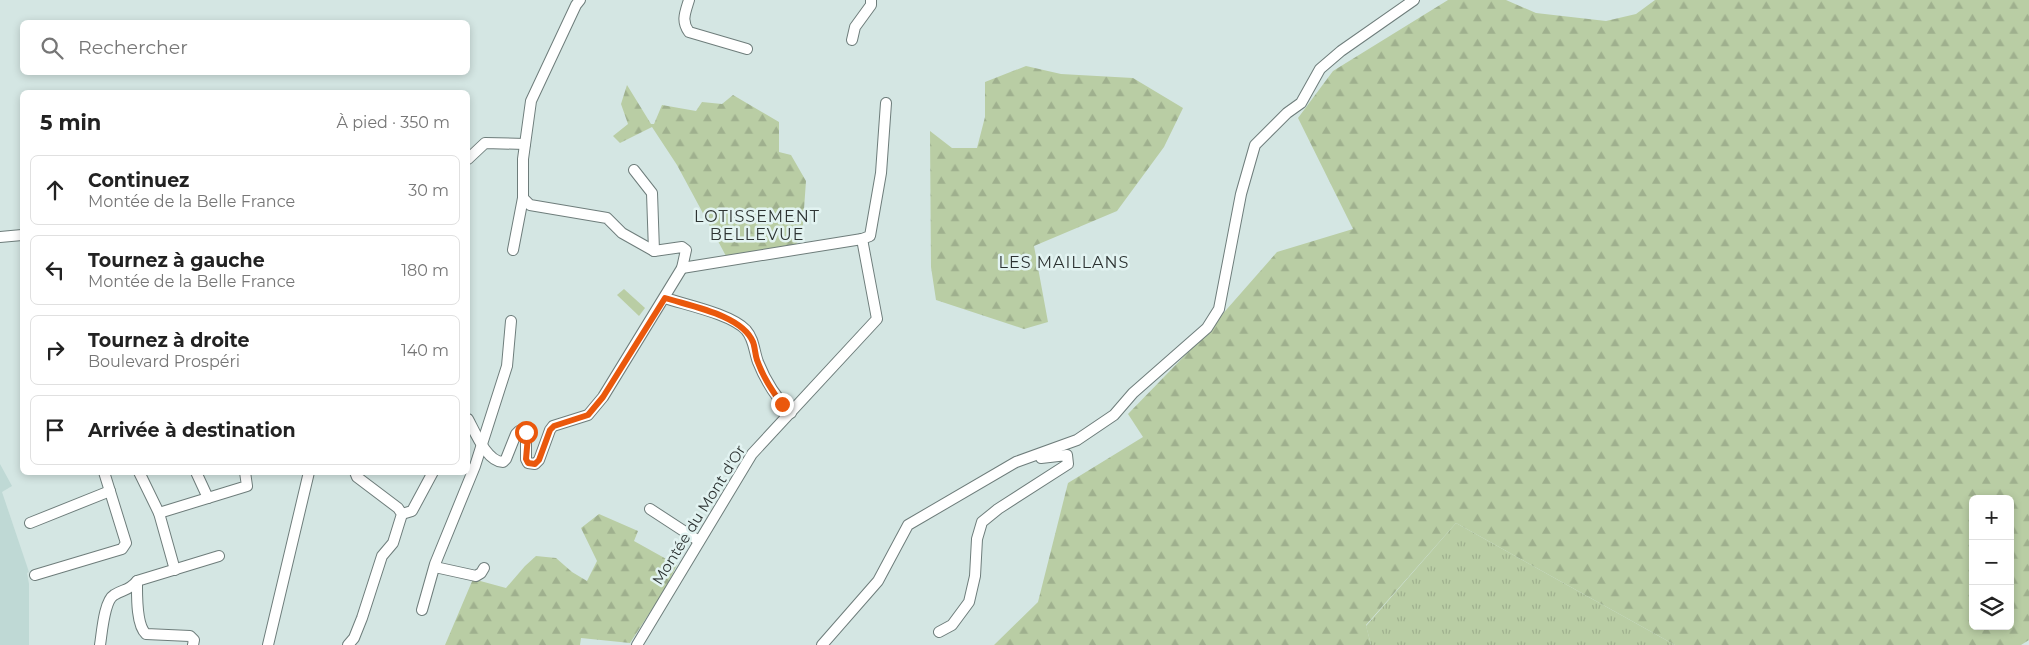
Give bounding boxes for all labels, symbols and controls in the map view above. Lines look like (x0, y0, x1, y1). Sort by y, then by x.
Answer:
search box (20, 20, 470, 75)
icon: search (38, 34, 66, 62)
text: Rechercher (78, 36, 188, 59)
text: 5 min (40, 110, 101, 135)
text: À pied · 350 m (337, 113, 450, 132)
text: Continuez (88, 169, 189, 192)
icon: ahead (41, 176, 69, 204)
text: 30 m (408, 181, 449, 200)
text: Montée de la Belle France (88, 192, 295, 211)
district label: LOTISSEMENT BELLEVUE (694, 207, 820, 244)
text: Tournez à gauche (88, 249, 265, 272)
district label: LES MAILLANS (999, 253, 1129, 272)
icon: left (41, 256, 69, 284)
text: 180 m (401, 261, 449, 280)
text: Montée de la Belle France (88, 272, 295, 291)
text: Tournez à droite (88, 329, 249, 352)
icon: right (41, 336, 69, 364)
text: 140 m (401, 341, 449, 360)
text: Boulevard Prospéri (88, 352, 240, 371)
route end (771, 393, 794, 416)
icon: arrive (41, 416, 69, 444)
text: Arrivée à destination (88, 419, 296, 442)
route start (515, 421, 538, 444)
street label: Montée du Mont d'Or (648, 441, 749, 588)
map controls (1969, 495, 2014, 630)
button: + (1969, 495, 2014, 540)
button: − (1969, 540, 2014, 585)
button: layers (1969, 585, 2014, 630)

